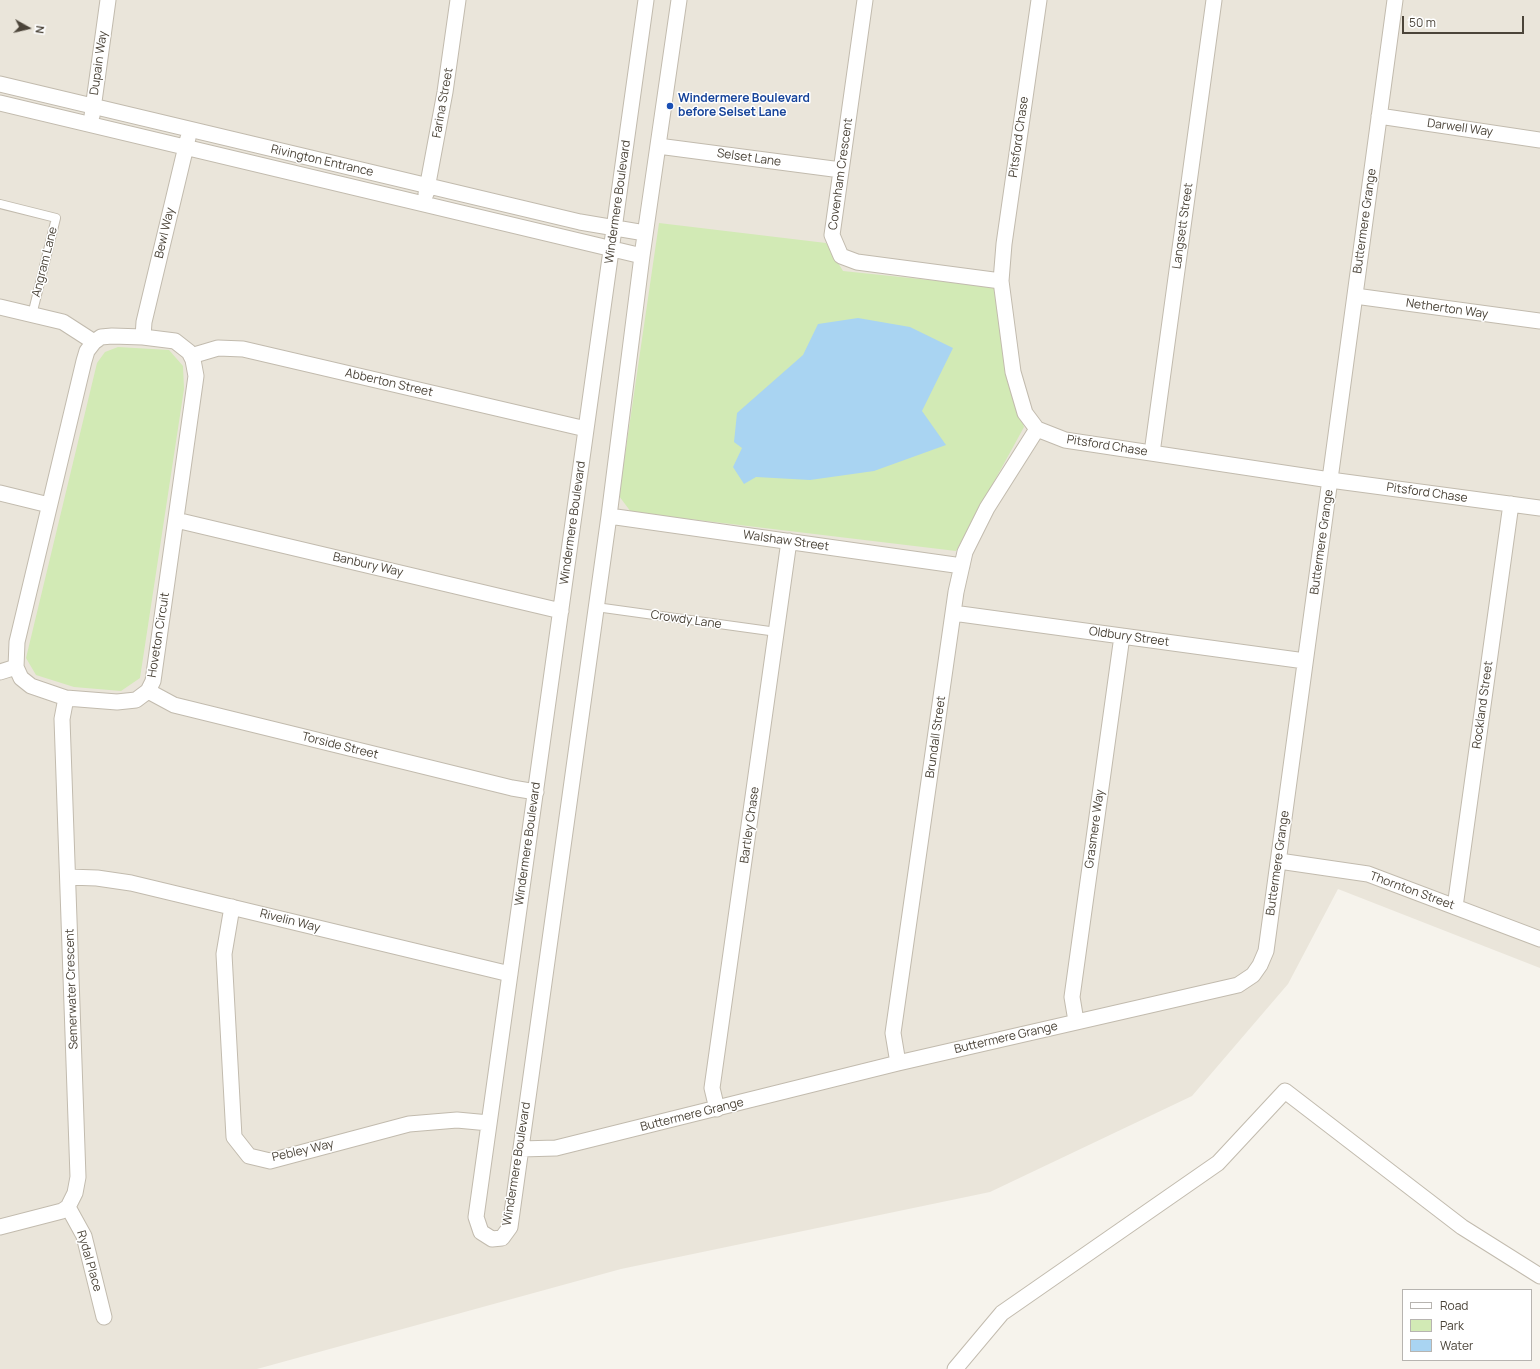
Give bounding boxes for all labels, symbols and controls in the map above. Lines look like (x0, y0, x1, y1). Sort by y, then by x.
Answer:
north arrow (8, 8, 48, 48)
scale bar (1404, 8, 1526, 34)
text: 50 m (1409, 14, 1436, 31)
text: N (32, 25, 48, 35)
street label: Dupain Way (87, 30, 111, 96)
street label: Farina Street (430, 67, 456, 139)
place label: Windermere Boulevard before Selset Lane (678, 92, 810, 120)
street label: Pitsford Chase (1006, 96, 1032, 178)
marker: Windermere Boulevard before Selset Lane (665, 101, 675, 111)
street label: Darwell Way (1426, 116, 1494, 140)
street label: Covenham Crescent (826, 117, 856, 231)
street label: Windermere Boulevard (602, 139, 634, 265)
street label: Rivington Entrance (269, 142, 375, 180)
street label: Selset Lane (716, 146, 782, 170)
street label: Buttermere Grange (1350, 168, 1380, 274)
street label: Langsett Street (1170, 182, 1196, 270)
street label: Bewl Way (152, 206, 178, 260)
street label: Angram Lane (29, 225, 61, 299)
street label: Netherton Way (1405, 296, 1489, 322)
street label: Abberton Street (344, 366, 434, 400)
street label: Pitsford Chase (1066, 433, 1148, 459)
street label: Windermere Boulevard (557, 460, 589, 586)
street label: Pitsford Chase (1386, 480, 1468, 506)
street label: Buttermere Grange (1307, 489, 1337, 595)
street label: Walshaw Street (742, 528, 830, 554)
street label: Banbury Way (331, 550, 405, 580)
street label: Hoveton Circuit (145, 591, 173, 679)
street label: Crowdy Lane (650, 608, 722, 632)
street label: Oldbury Street (1088, 624, 1170, 650)
street label: Rockland Street (1470, 660, 1496, 750)
street label: Brundall Street (923, 695, 949, 779)
street label: Torside Street (300, 730, 380, 762)
street label: Windermere Boulevard (512, 781, 544, 907)
street label: Bartley Chase (737, 786, 763, 864)
street label: Grasmere Way (1082, 789, 1108, 869)
street label: Buttermere Grange (1263, 810, 1293, 916)
street label: Thornton Street (1368, 869, 1456, 913)
street label: Rivelin Way (258, 907, 322, 935)
street label: Semerwater Crescent (63, 928, 81, 1050)
street label: Buttermere Grange (953, 1019, 1059, 1057)
street label: Buttermere Grange (639, 1095, 745, 1135)
street label: Windermere Boulevard (500, 1101, 534, 1227)
street label: Pebley Way (271, 1137, 335, 1165)
street label: Rydal Place (73, 1229, 105, 1293)
legend (1402, 1289, 1532, 1361)
text: Road (1440, 1297, 1468, 1314)
text: Park (1440, 1317, 1464, 1334)
text: Water (1440, 1337, 1473, 1354)

